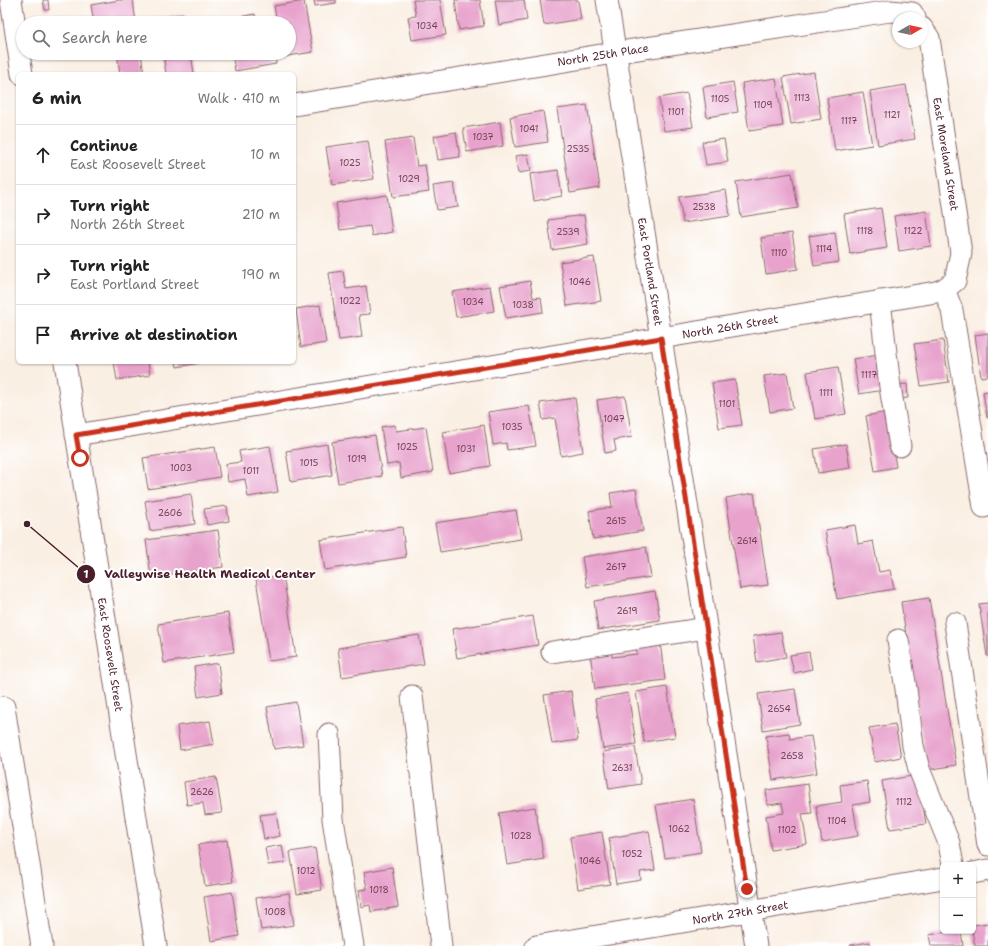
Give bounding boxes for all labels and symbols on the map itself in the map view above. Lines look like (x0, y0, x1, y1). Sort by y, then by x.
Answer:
north arrow (892, 12, 928, 48)
house number: 1034 (416, 20, 438, 32)
street label: North 25th Place (556, 41, 650, 70)
house number: 1113 (794, 92, 810, 104)
house number: 1105 (711, 93, 729, 105)
street label: East Moreland Street (929, 96, 962, 212)
house number: 1109 (753, 99, 773, 111)
house number: 1101 (668, 106, 684, 118)
house number: 1121 (884, 109, 900, 121)
house number: 1117 (841, 115, 857, 127)
house number: 1041 (519, 123, 539, 135)
house number: 1037 (472, 131, 494, 143)
house number: 2535 (567, 143, 589, 155)
house number: 1025 (340, 157, 360, 169)
house number: 1029 (398, 173, 420, 185)
house number: 2538 (692, 201, 716, 213)
street label: East Portland Street (634, 216, 666, 327)
house number: 1118 (857, 225, 873, 237)
house number: 1122 (904, 225, 922, 237)
house number: 2539 (556, 226, 580, 238)
house number: 1114 (816, 243, 832, 255)
house number: 1110 (771, 247, 787, 259)
house number: 1046 (569, 276, 591, 288)
house number: 1022 (339, 295, 361, 307)
house number: 1034 (462, 296, 484, 308)
house number: 1038 (512, 299, 534, 311)
street label: North 26th Street (681, 311, 780, 342)
house number: 1117 (861, 369, 877, 381)
house number: 1111 (819, 387, 833, 399)
house number: 1101 (719, 398, 735, 410)
house number: 1047 (603, 413, 625, 425)
house number: 1035 (502, 421, 522, 433)
house number: 1025 (397, 441, 417, 453)
house number: 1031 (457, 443, 475, 455)
route start (71, 449, 89, 467)
house number: 1019 (347, 453, 367, 465)
house number: 1015 (300, 457, 318, 469)
house number: 1003 (170, 462, 192, 474)
house number: 1011 (243, 465, 259, 477)
house number: 2606 (158, 507, 182, 519)
house number: 2615 (606, 515, 626, 527)
house number: 2614 (736, 535, 758, 547)
house number: 2617 (605, 561, 627, 573)
callout: Valleywise Health Medical Center (76, 562, 323, 586)
text: 1 (83, 566, 89, 582)
text: Valleywise Health Medical Center (104, 566, 316, 582)
street label: East Roosevelt Street (94, 597, 126, 713)
house number: 2619 (616, 605, 638, 617)
house number: 2654 (767, 703, 791, 715)
house number: 2658 (780, 750, 804, 762)
house number: 2631 (611, 762, 633, 774)
house number: 2626 (190, 786, 214, 798)
house number: 1112 (896, 796, 912, 808)
house number: 1104 (827, 815, 847, 827)
house number: 1062 (668, 823, 690, 835)
house number: 1102 (777, 824, 797, 836)
house number: 1028 (510, 830, 532, 842)
house number: 1052 (621, 848, 643, 860)
house number: 1046 (579, 855, 601, 867)
house number: 1012 (296, 865, 316, 877)
route end (738, 880, 756, 898)
house number: 1018 (369, 884, 389, 896)
street label: North 27th Street (691, 897, 790, 928)
house number: 1008 (264, 906, 286, 918)

